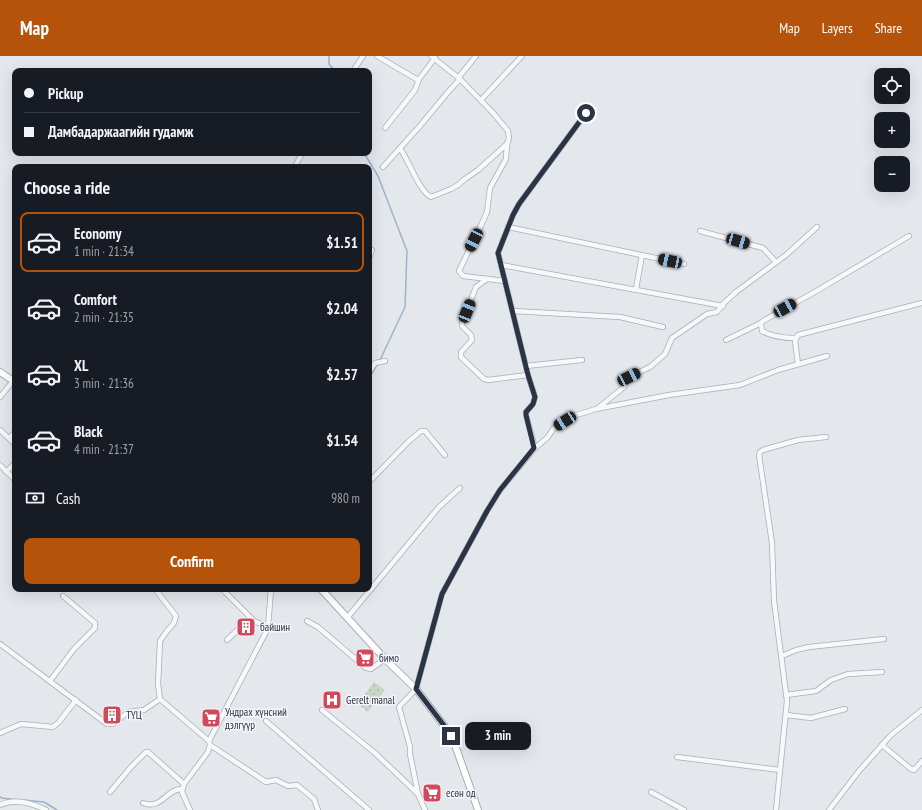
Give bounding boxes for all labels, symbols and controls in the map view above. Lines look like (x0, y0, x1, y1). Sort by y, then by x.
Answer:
text: Map (20, 16, 49, 40)
text: Map (779, 19, 800, 37)
text: Layers (822, 19, 853, 37)
text: Share (875, 19, 902, 37)
map controls (874, 68, 910, 192)
button: locate (874, 68, 910, 104)
text: Pickup (48, 84, 83, 103)
route start (577, 104, 595, 122)
button: + (874, 112, 910, 148)
text: Дамбадаржаагийн гудамж (48, 122, 193, 141)
button: − (874, 156, 910, 192)
text: Choose a ride (24, 176, 110, 199)
icon: car (26, 224, 62, 260)
text: Economy (74, 224, 122, 243)
car (463, 227, 485, 253)
car (725, 232, 751, 250)
text: $1.51 (326, 233, 358, 252)
text: 1 min · 21:34 (74, 243, 134, 260)
car (657, 253, 683, 269)
icon: car (26, 290, 62, 326)
text: Comfort (74, 290, 117, 309)
car (772, 297, 798, 319)
car (457, 298, 477, 324)
text: $2.04 (326, 299, 358, 318)
text: 2 min · 21:35 (74, 309, 134, 326)
icon: car (26, 356, 62, 392)
text: XL (74, 356, 88, 375)
text: $2.57 (326, 365, 358, 384)
car (616, 366, 642, 388)
text: 3 min · 21:36 (74, 375, 134, 392)
car (552, 409, 578, 433)
icon: car (26, 422, 62, 458)
text: Black (74, 422, 103, 441)
text: $1.54 (326, 431, 358, 450)
text: 4 min · 21:37 (74, 441, 134, 458)
icon: cash (24, 487, 46, 509)
text: Cash (56, 489, 80, 508)
text: 980 m (331, 490, 360, 507)
button: Confirm (24, 538, 360, 584)
building icon: байшин (235, 616, 257, 638)
place label: байшин (260, 620, 290, 634)
supermarket icon: бимо (354, 647, 376, 669)
place label: бимо (379, 651, 399, 665)
hospital icon: Gerelt manal (321, 689, 343, 711)
place label: Gerelt manal (346, 693, 395, 707)
building icon: ТҮЦ (101, 704, 123, 726)
place label: Ундрах хүнсний дэлгүүр (225, 705, 287, 732)
supermarket icon: Ундрах хүнсний дэлгүүр (200, 707, 222, 729)
place label: ТҮЦ (126, 708, 142, 722)
callout: 3 min (465, 722, 531, 750)
route end (442, 727, 460, 745)
text: 3 min (485, 727, 511, 744)
supermarket icon: есөн од (421, 782, 443, 804)
place label: есөн од (446, 786, 476, 800)

